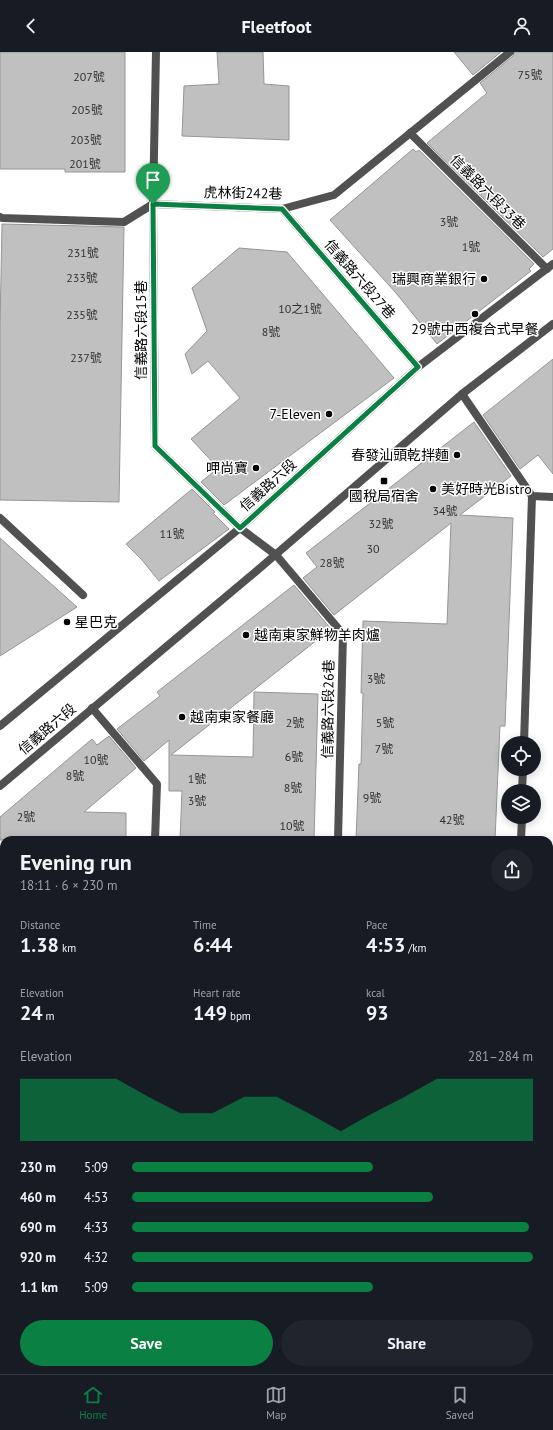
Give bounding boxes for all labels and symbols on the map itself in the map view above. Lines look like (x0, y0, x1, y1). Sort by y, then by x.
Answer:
house number: 75號 (517, 67, 543, 82)
house number: 207號 (73, 69, 105, 84)
house number: 205號 (71, 102, 103, 117)
house number: 203號 (70, 132, 102, 147)
street label: 信義路六段33巷 (447, 151, 529, 233)
house number: 201號 (69, 156, 101, 171)
pin (136, 163, 170, 204)
street label: 虎林街242巷 (203, 183, 283, 203)
house number: 3號 (440, 214, 458, 229)
street label: 信義路六段27巷 (321, 236, 399, 322)
house number: 1號 (462, 239, 480, 254)
house number: 231號 (67, 245, 99, 260)
house number: 233號 (66, 270, 98, 285)
place label: 瑞興商業銀行 (392, 270, 476, 288)
marker: 瑞興商業銀行 (479, 274, 489, 284)
street label: 信義路六段15巷 (132, 280, 150, 380)
house number: 10之1號 (278, 301, 322, 316)
house number: 235號 (66, 307, 98, 322)
marker: 29號中西複合式早餐 (470, 309, 480, 319)
place label: 29號中西複合式早餐 (411, 320, 539, 338)
house number: 8號 (262, 324, 280, 339)
house number: 237號 (70, 350, 102, 365)
place label: 7-Eleven (269, 405, 321, 423)
marker: 7-Eleven (324, 409, 334, 419)
place label: 春發汕頭乾拌麵 (351, 446, 449, 464)
marker: 春發汕頭乾拌麵 (452, 450, 462, 460)
street label: 信義路六段 (236, 455, 300, 515)
place label: 呷尚寶 (206, 459, 248, 477)
marker: 呷尚寶 (251, 463, 261, 473)
marker: 國稅局宿舍 (379, 476, 389, 486)
place label: 美好時光Bistro (441, 480, 532, 498)
marker: 美好時光Bistro (428, 484, 438, 494)
place label: 國稅局宿舍 (349, 487, 419, 505)
house number: 34號 (432, 503, 458, 518)
house number: 32號 (368, 516, 394, 531)
house number: 11號 (159, 526, 185, 541)
house number: 30 (366, 541, 380, 556)
house number: 28號 (319, 555, 345, 570)
place label: 星巴克 (75, 613, 117, 631)
marker: 星巴克 (62, 617, 72, 627)
place label: 越南東家鮮物羊肉爐 (254, 626, 380, 644)
marker: 越南東家鮮物羊肉爐 (241, 630, 251, 640)
street label: 信義路六段26巷 (318, 659, 338, 759)
house number: 3號 (367, 671, 385, 686)
street label: 信義路六段 (14, 700, 80, 758)
place label: 越南東家餐廳 (190, 708, 274, 726)
marker: 越南東家餐廳 (177, 712, 187, 722)
house number: 2號 (286, 715, 304, 730)
house number: 5號 (376, 715, 394, 730)
house number: 7號 (375, 741, 393, 756)
house number: 6號 (285, 749, 303, 764)
house number: 10號 (83, 752, 109, 767)
house number: 8號 (66, 768, 84, 783)
house number: 1號 (188, 771, 206, 786)
house number: 8號 (284, 780, 302, 795)
house number: 9號 (363, 790, 381, 805)
house number: 3號 (188, 793, 206, 808)
house number: 2號 (17, 809, 35, 824)
house number: 42號 (439, 812, 465, 827)
house number: 10號 (279, 818, 305, 833)

